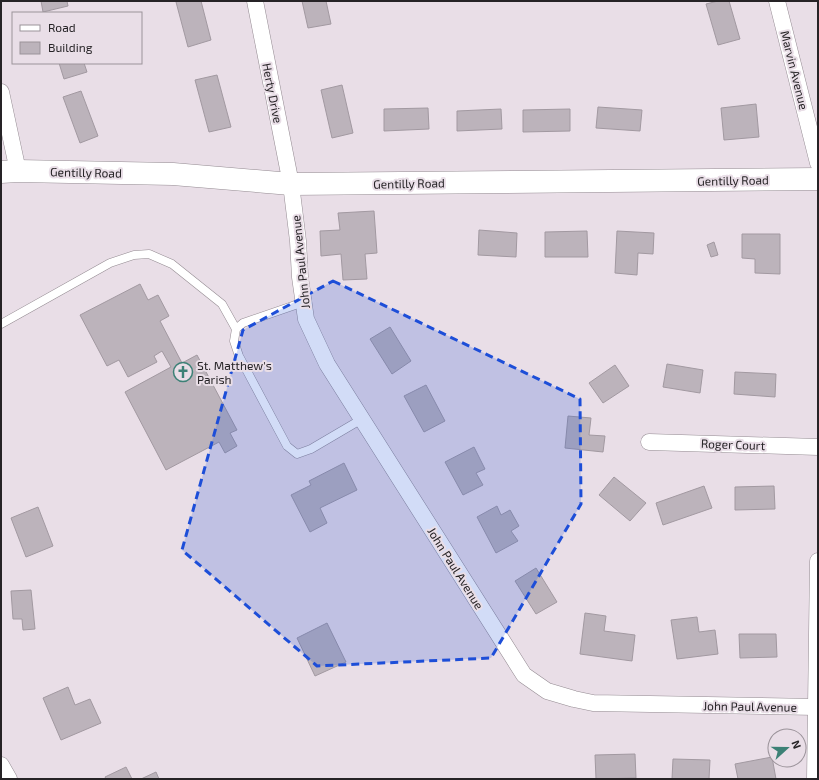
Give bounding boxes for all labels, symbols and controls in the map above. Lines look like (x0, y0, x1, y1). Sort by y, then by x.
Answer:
legend (12, 12, 142, 64)
text: Road (48, 20, 76, 34)
street label: Marvin Avenue (778, 29, 812, 111)
text: Building (48, 40, 93, 54)
street label: Herty Drive (260, 62, 286, 124)
street label: Gentilly Road (50, 164, 122, 180)
street label: Gentilly Road (697, 172, 769, 188)
street label: Gentilly Road (373, 175, 445, 191)
street label: John Paul Avenue (288, 215, 312, 309)
place label: St. Matthew's Parish (197, 358, 272, 386)
church icon: St. Matthew's Parish (172, 361, 194, 383)
street label: Roger Court (701, 436, 766, 452)
street label: John Paul Avenue (425, 524, 487, 612)
street label: John Paul Avenue (703, 698, 797, 714)
north arrow (767, 728, 807, 768)
text: N (789, 738, 804, 750)

